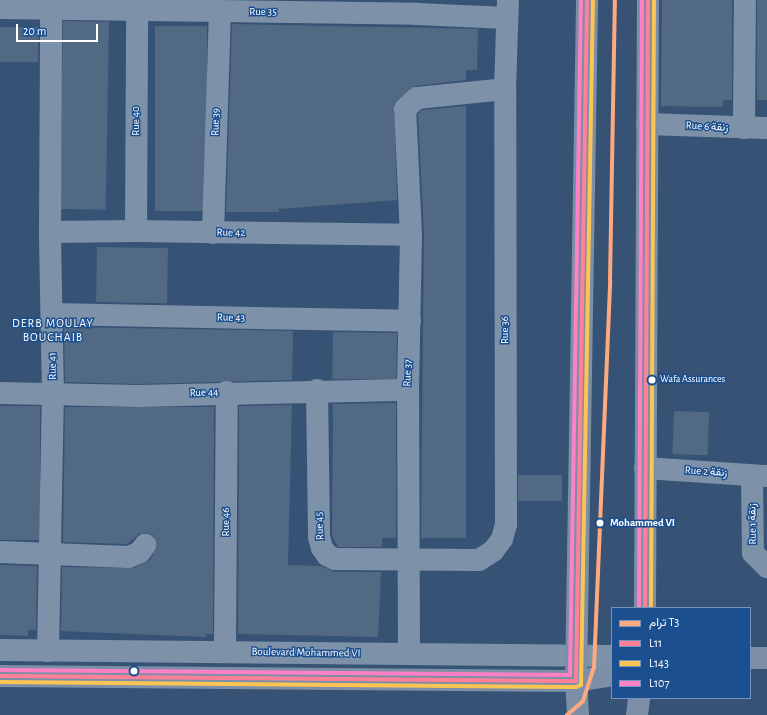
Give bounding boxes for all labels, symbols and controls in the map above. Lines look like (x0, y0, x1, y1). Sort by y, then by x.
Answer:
street label: Rue 35 (249, 5, 277, 19)
scale bar (18, 16, 100, 42)
text: 20 m (23, 25, 46, 37)
street label: Rue 40 (129, 106, 143, 136)
street label: Rue 39 (209, 108, 223, 136)
street label: Rue 6 زنقة (685, 119, 729, 135)
street label: Rue 42 (217, 226, 245, 240)
street label: Rue 43 (217, 311, 245, 325)
street label: Rue 36 (498, 316, 512, 344)
district label: DERB MOULAY BOUCHAIB (12, 317, 94, 345)
street label: Rue 41 (46, 352, 60, 380)
street label: Rue 37 (401, 359, 415, 387)
place label: Wafa Assurances (660, 374, 725, 386)
marker: Wafa Assurances (647, 375, 657, 385)
street label: Rue 44 (189, 386, 219, 400)
street label: Rue 2 زنقة (684, 464, 728, 480)
street label: Rue 1 زنقة (746, 503, 760, 545)
street label: Rue 46 (219, 508, 233, 536)
street label: Rue 45 (313, 512, 327, 540)
marker: Mohammed VI (593, 516, 607, 530)
place label: Mohammed VI (610, 516, 675, 530)
legend (611, 607, 751, 699)
text: ترام T3 (649, 616, 679, 628)
text: L11 (649, 637, 662, 649)
street label: Boulevard Mohammed VI (251, 645, 361, 661)
text: L143 (649, 657, 669, 669)
unlabelled marker (129, 666, 139, 676)
text: L107 (649, 677, 669, 689)

